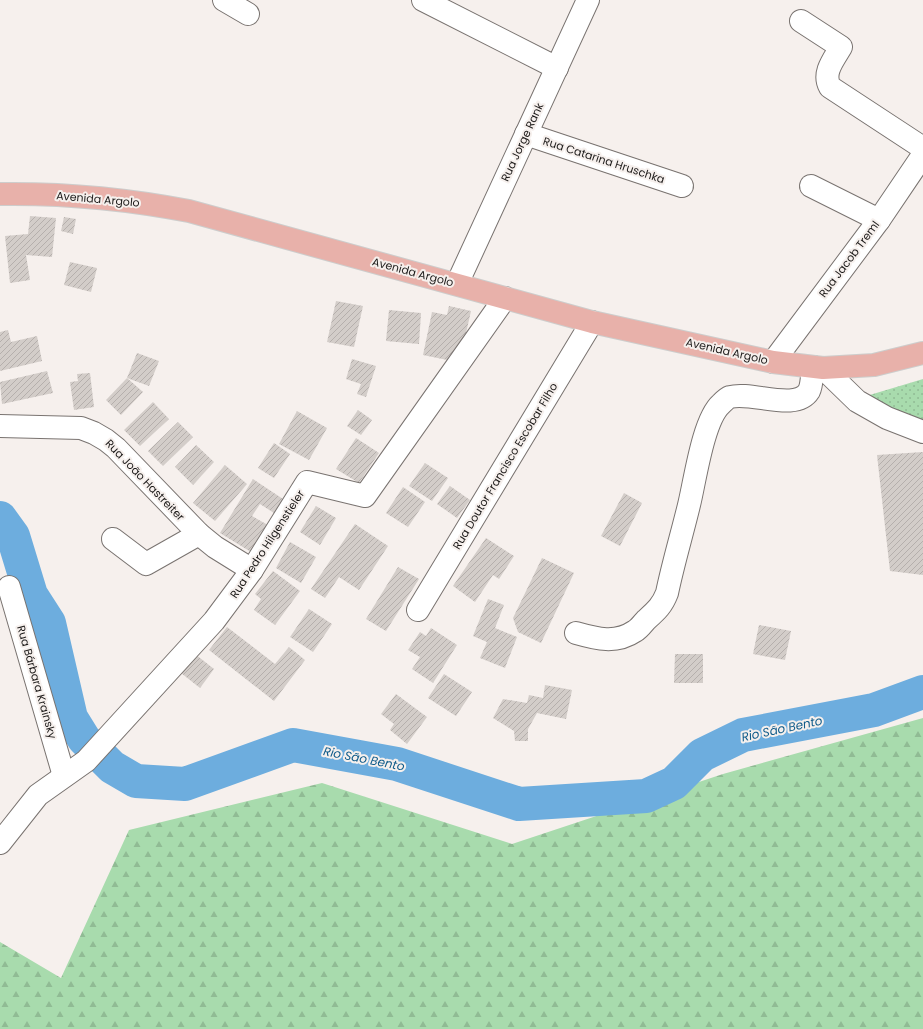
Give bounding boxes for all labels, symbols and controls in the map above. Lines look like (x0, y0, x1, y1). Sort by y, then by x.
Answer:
street label: Rua Jorge Rank (497, 100, 547, 184)
street label: Rua Catarina Hruschka (541, 133, 667, 187)
street label: Avenida Argolo (56, 187, 140, 211)
street label: Rua Jacob Treml (815, 217, 883, 301)
street label: Avenida Argolo (371, 253, 455, 291)
street label: Avenida Argolo (684, 334, 770, 368)
street label: Rua Doutor Francisco Escobar Filho (449, 380, 561, 552)
street label: Rua João Hastreiter (102, 436, 188, 524)
street label: Rua Pedro Hilgenstieler (226, 487, 308, 601)
street label: Rua Bárbara Krainsky (13, 623, 61, 741)
water label: Rio São Bento (740, 712, 824, 745)
water label: Rio São Bento (322, 742, 406, 775)

